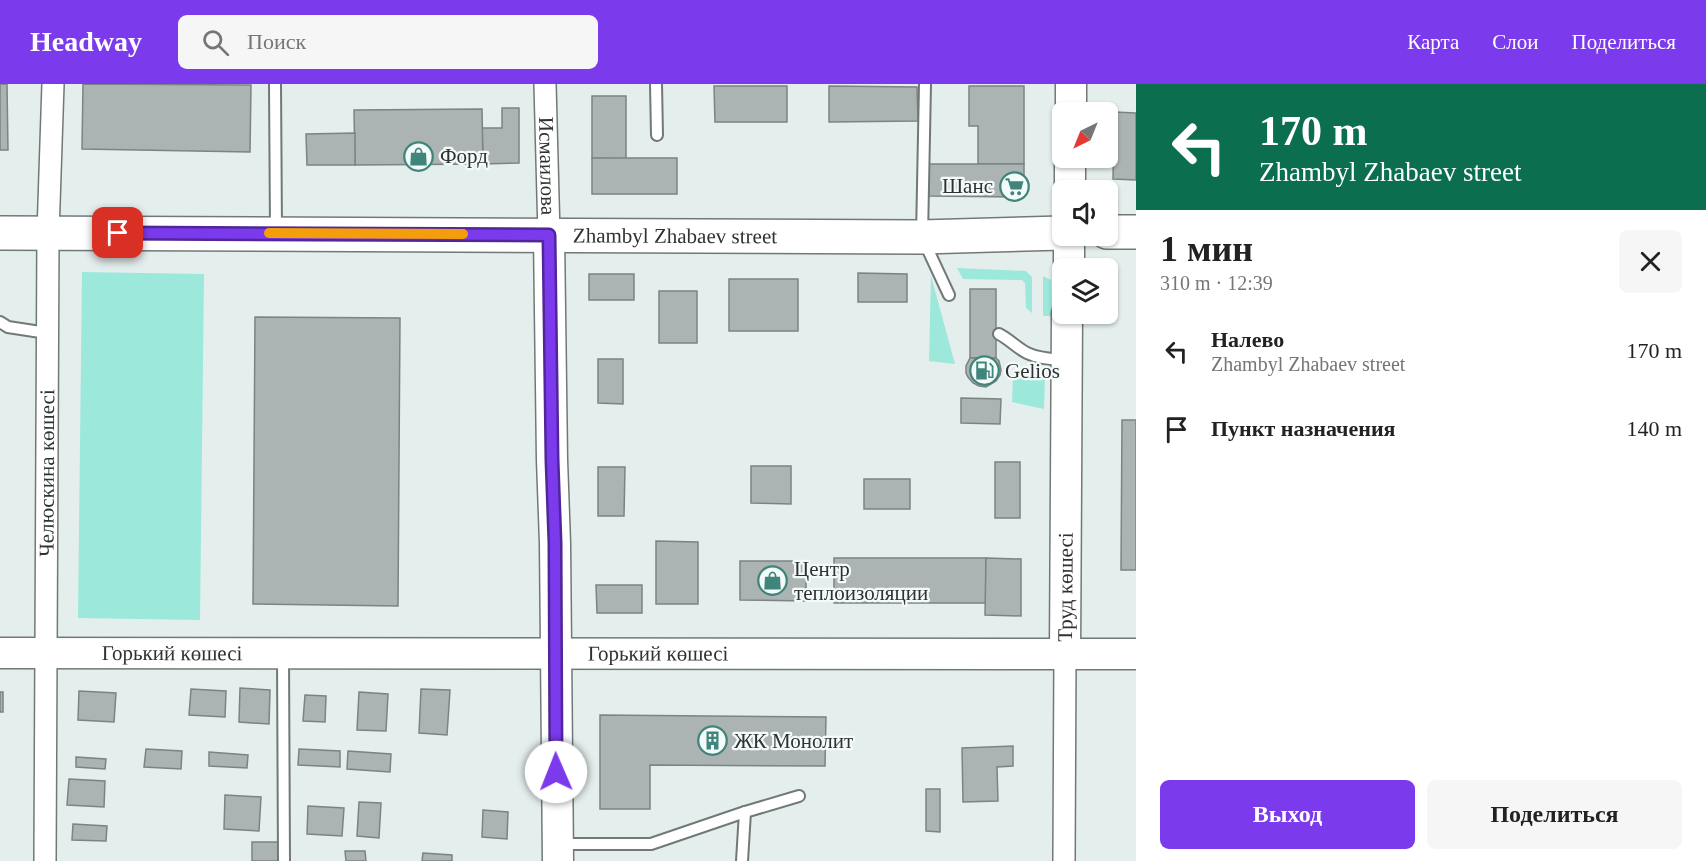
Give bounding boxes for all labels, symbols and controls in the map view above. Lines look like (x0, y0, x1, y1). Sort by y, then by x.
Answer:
search box (178, 15, 598, 69)
text: Headway (30, 26, 142, 57)
icon: search (199, 26, 232, 59)
text: Поиск (247, 29, 306, 54)
text: Карта (1407, 30, 1459, 54)
text: Слои (1492, 30, 1538, 54)
text: Поделиться (1571, 30, 1676, 54)
north arrow (1052, 102, 1118, 168)
map controls (1052, 102, 1118, 324)
icon: left (1160, 108, 1238, 186)
text: 170 m (1259, 108, 1368, 154)
street label: Исмаилова (534, 117, 560, 216)
shop icon: Форд (403, 140, 435, 172)
place label: Форд (440, 144, 488, 168)
text: Zhambyl Zhabaev street (1259, 157, 1521, 187)
supermarket icon: Шанс (998, 170, 1030, 202)
place label: Шанс (942, 174, 993, 198)
button: sound (1052, 180, 1118, 246)
pin (92, 207, 143, 258)
icon: arrive (101, 216, 134, 249)
street label: Zhambyl Zhabaev street (573, 223, 777, 248)
text: 1 мин (1160, 229, 1253, 269)
button: close (1619, 230, 1682, 293)
button: layers (1052, 258, 1118, 324)
text: 310 m · 12:39 (1160, 272, 1273, 294)
text: Налево (1211, 327, 1284, 352)
icon: left (1160, 335, 1193, 368)
text: 170 m (1626, 338, 1682, 363)
text: Zhambyl Zhabaev street (1211, 353, 1405, 375)
fuel station icon: Gelios (968, 355, 1000, 387)
place label: Gelios (1005, 359, 1060, 383)
street label: Челюскина көшесі (34, 389, 59, 557)
icon: arrive (1160, 413, 1193, 446)
text: Пункт назначения (1211, 416, 1396, 441)
text: 140 m (1626, 416, 1682, 441)
street label: Труд көшесі (1053, 532, 1078, 642)
place label: Центр теплоизоляции (794, 557, 928, 605)
shop icon: Центр теплоизоляции (757, 565, 789, 597)
street label: Горький көшесі (102, 641, 243, 665)
street label: Горький көшесі (588, 642, 729, 666)
building icon: ЖК Монолит (697, 725, 729, 757)
place label: ЖК Монолит (734, 729, 853, 753)
position arrow (524, 740, 588, 804)
button: Выход (1160, 780, 1415, 849)
button: Поделиться (1427, 780, 1682, 849)

